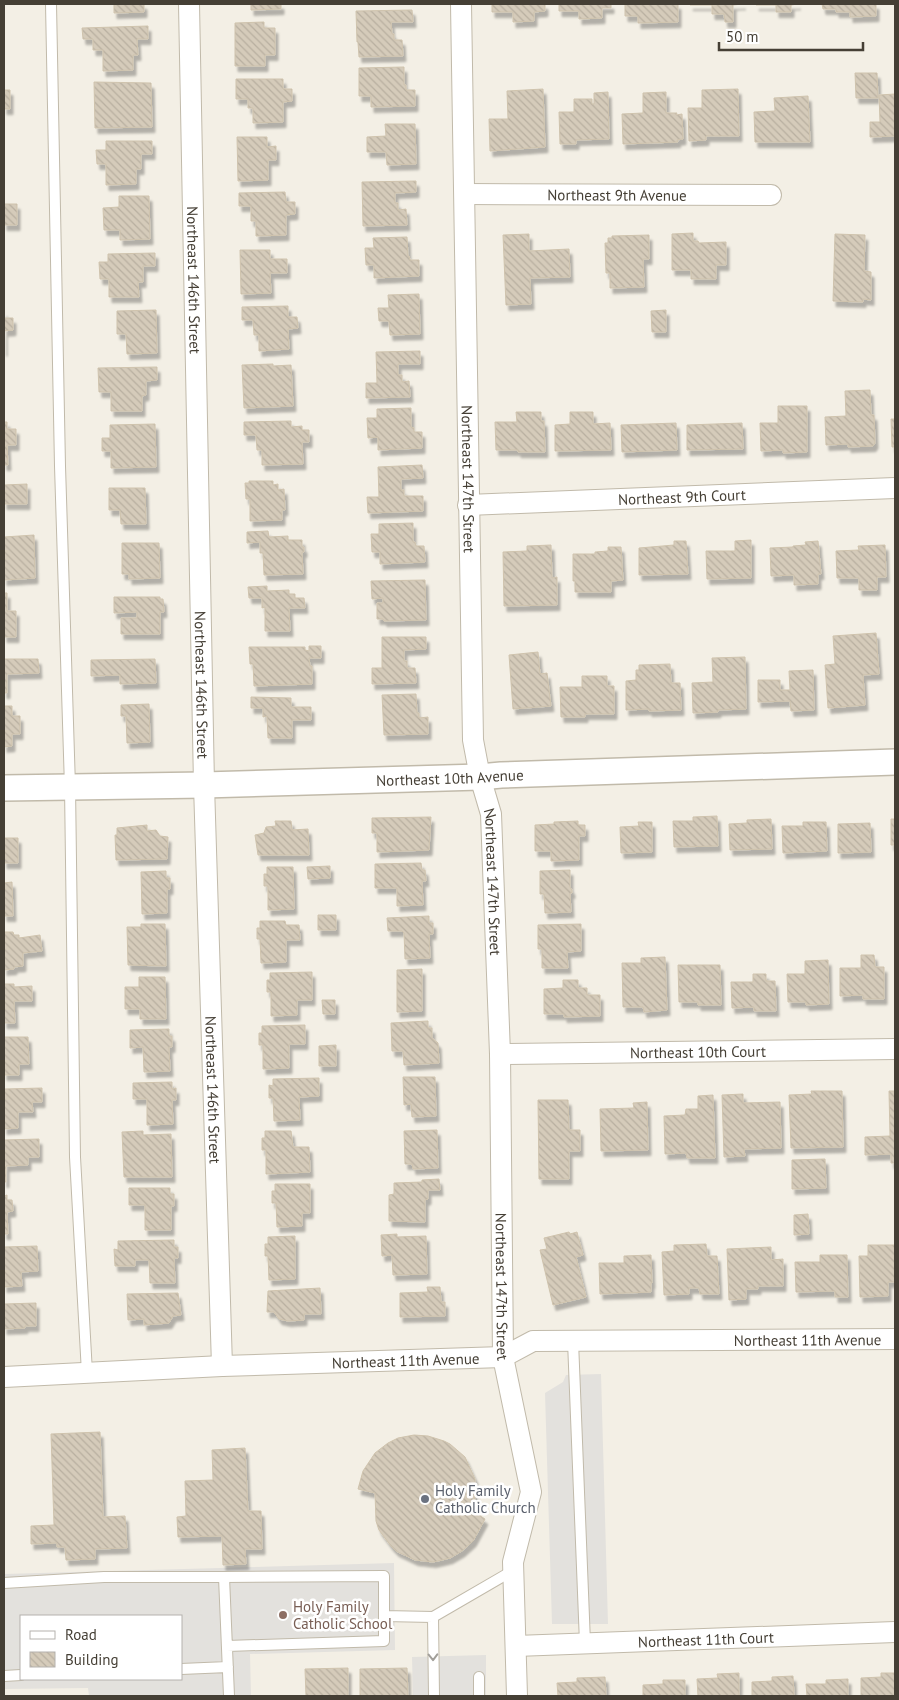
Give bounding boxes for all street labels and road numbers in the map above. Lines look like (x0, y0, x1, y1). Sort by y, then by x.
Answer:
street label: Northeast 9th Avenue (547, 185, 687, 204)
street label: Northeast 146th Street (183, 206, 205, 354)
street label: Northeast 147th Street (458, 405, 479, 553)
street label: Northeast 9th Court (618, 484, 746, 509)
street label: Northeast 146th Street (191, 611, 213, 759)
street label: Northeast 10th Avenue (376, 765, 524, 790)
street label: Northeast 147th Street (480, 805, 506, 956)
street label: Northeast 146th Street (202, 1016, 225, 1164)
street label: Northeast 10th Court (630, 1041, 766, 1062)
street label: Northeast 147th Street (492, 1213, 513, 1362)
street label: Northeast 11th Avenue (734, 1330, 881, 1349)
street label: Northeast 11th Avenue (332, 1348, 480, 1372)
street label: Northeast 11th Court (638, 1627, 774, 1651)

